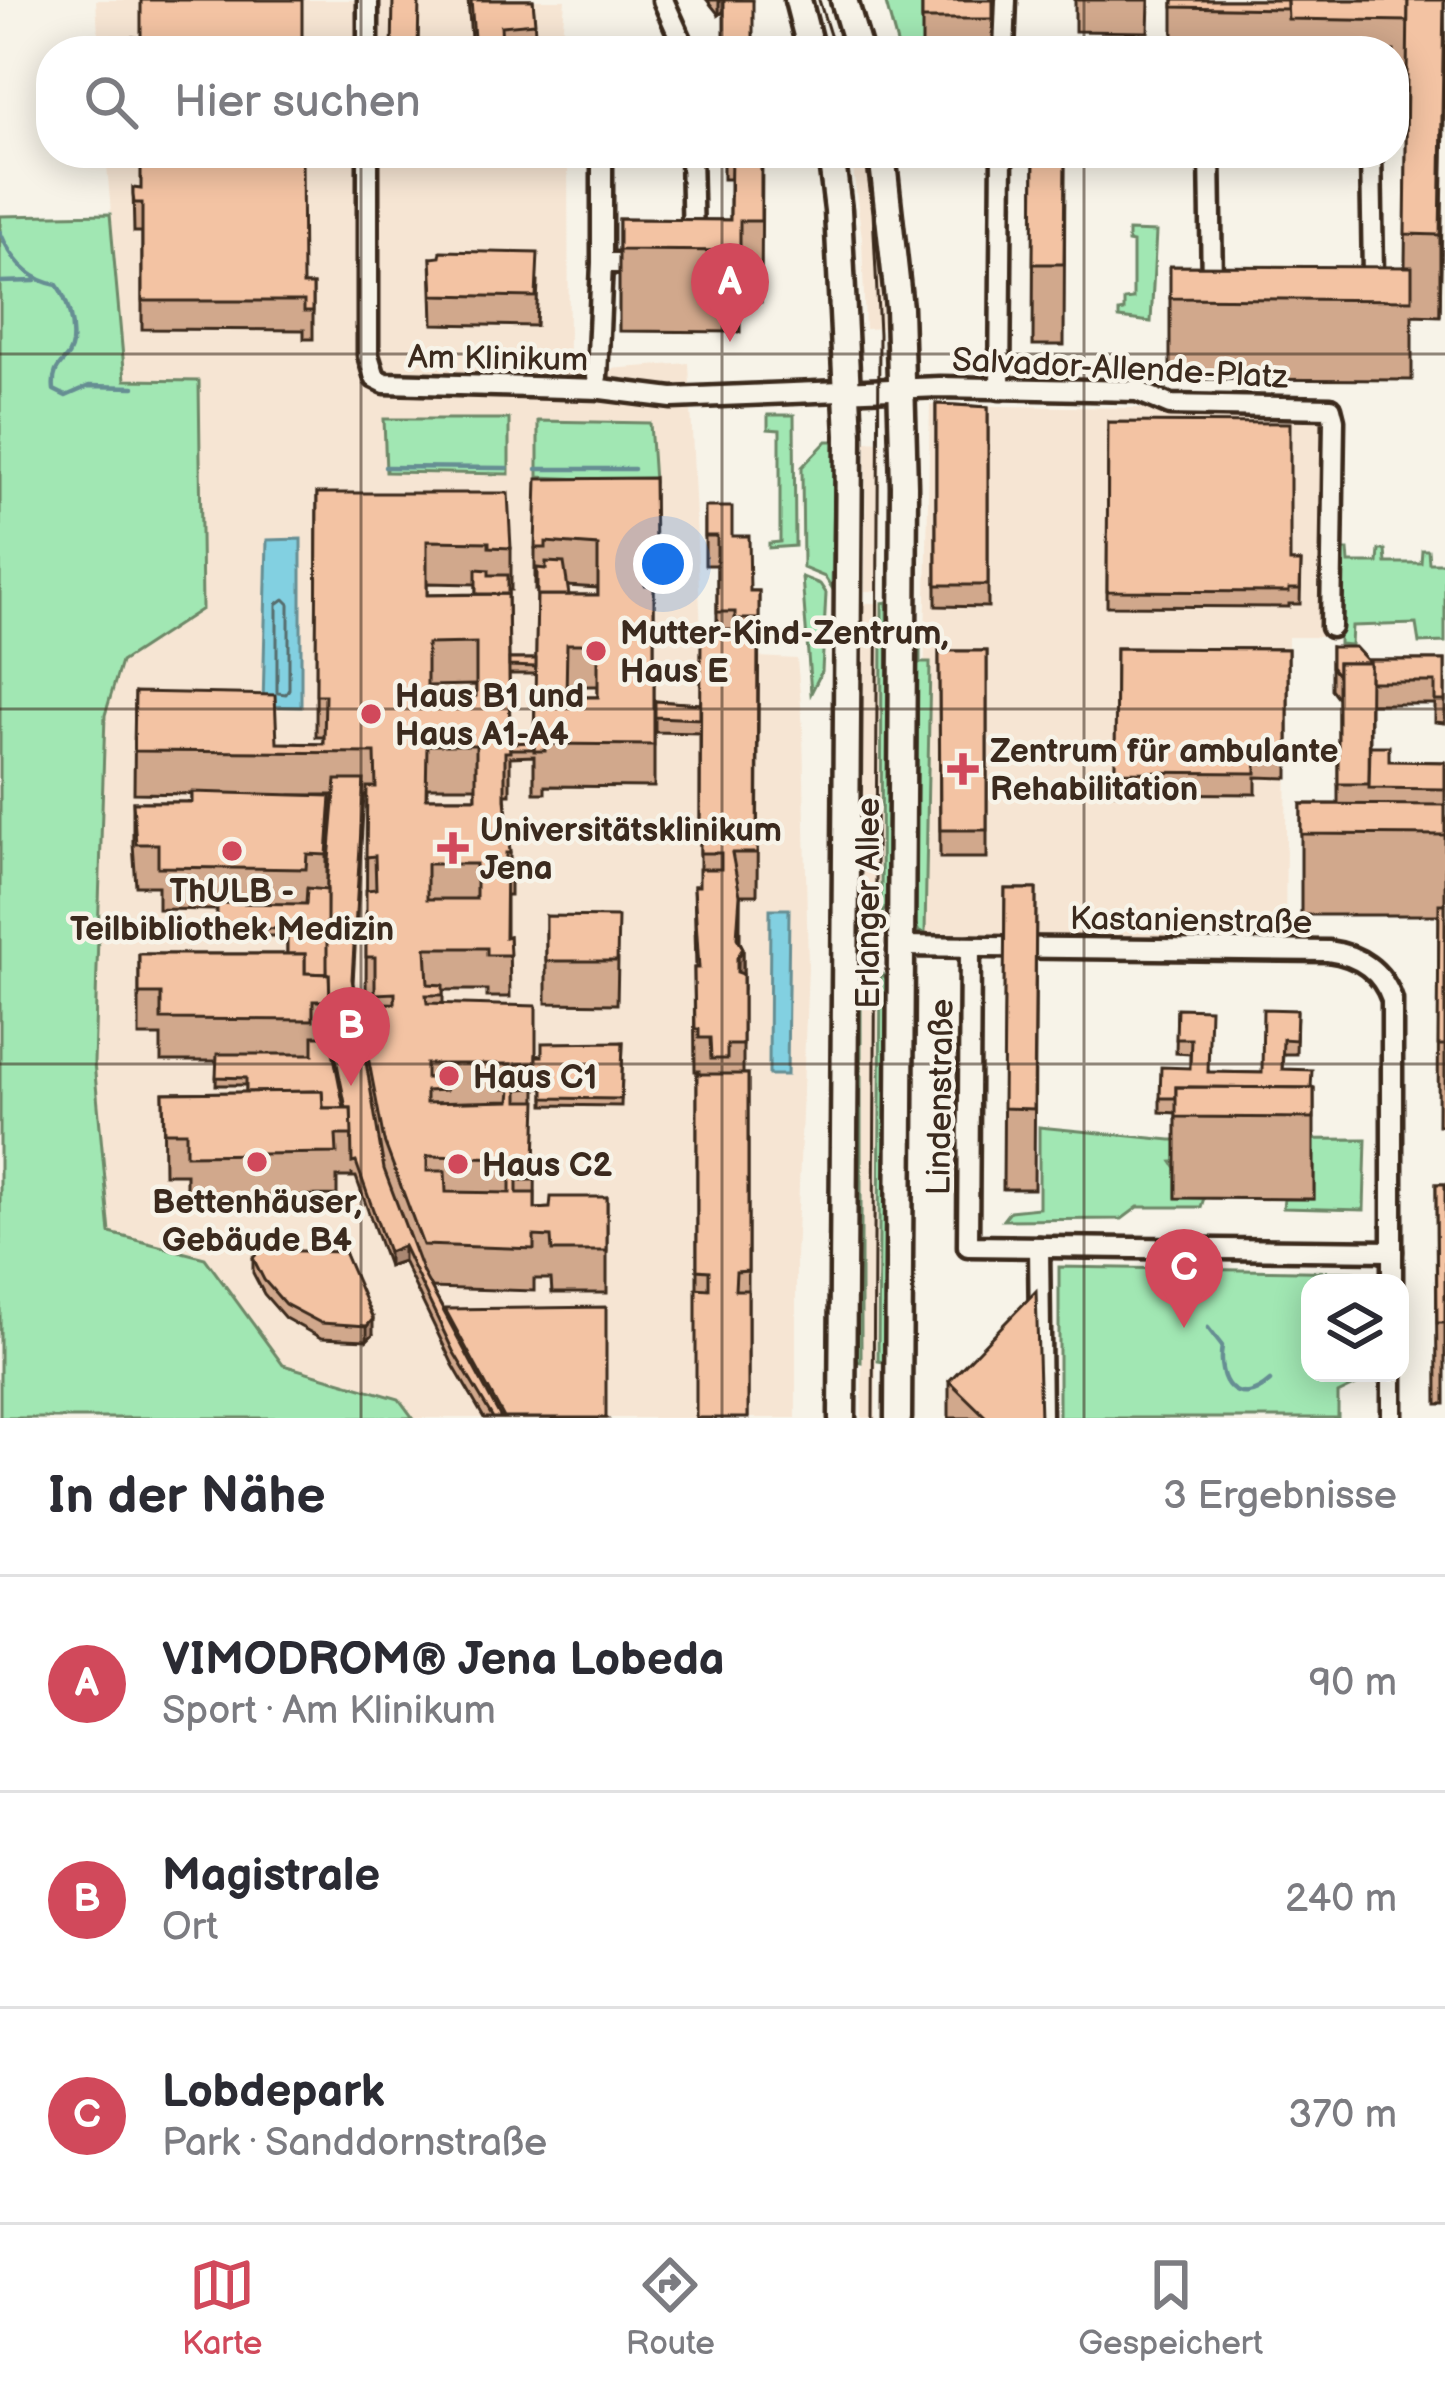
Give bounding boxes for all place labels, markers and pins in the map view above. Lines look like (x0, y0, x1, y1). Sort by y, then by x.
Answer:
pin: A (691, 243, 769, 342)
place label: Mutter-Kind-Zentrum, Haus E (620, 614, 949, 692)
marker: Mutter-Kind-Zentrum, Haus E (583, 638, 609, 664)
place label: Haus B1 und Haus A1-A4 (395, 677, 584, 755)
marker: Haus B1 und Haus A1-A4 (358, 701, 384, 727)
place label: Zentrum für ambulante Rehabilitation (990, 732, 1338, 810)
marker: Zentrum für ambulante Rehabilitation (947, 753, 979, 785)
place label: Universitätsklinikum Jena (480, 811, 782, 889)
marker: Universitätsklinikum Jena (437, 832, 469, 864)
marker: ThULB - Teilbibliothek Medizin (219, 838, 245, 864)
place label: ThULB - Teilbibliothek Medizin (70, 872, 394, 950)
pin: B (312, 987, 390, 1086)
place label: Haus C1 (473, 1058, 597, 1098)
marker: Haus C1 (436, 1063, 462, 1089)
place label: Haus C2 (482, 1146, 612, 1186)
marker: Bettenhäuser, Gebäude B4 (244, 1149, 270, 1175)
marker: Haus C2 (445, 1151, 471, 1177)
place label: Bettenhäuser, Gebäude B4 (152, 1183, 362, 1261)
pin: C (1145, 1229, 1223, 1328)

